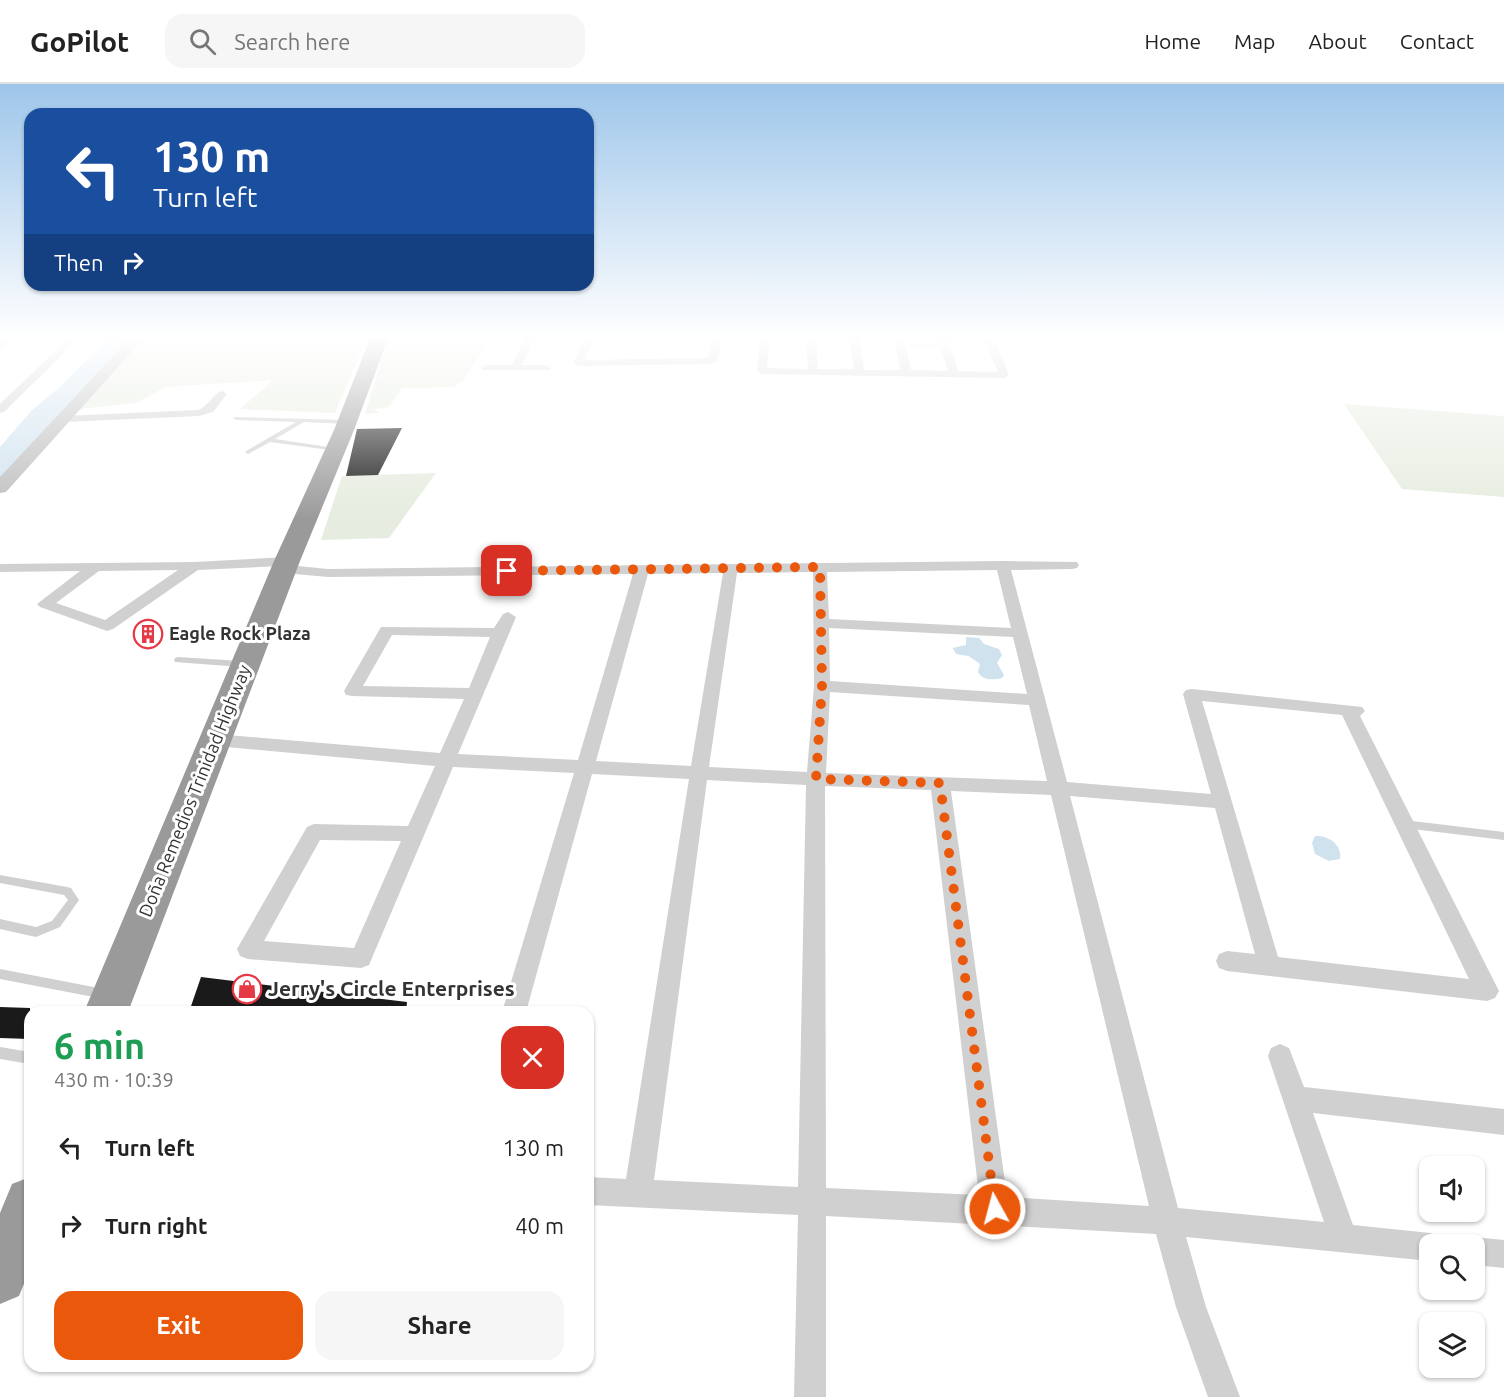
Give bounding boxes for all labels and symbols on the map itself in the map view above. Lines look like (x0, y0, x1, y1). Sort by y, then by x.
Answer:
pin (481, 545, 532, 596)
building icon: Eagle Rock Plaza (132, 618, 164, 650)
place label: Eagle Rock Plaza (169, 623, 311, 643)
street label: Doña Remedios Trinidad Highway (134, 661, 254, 920)
shop icon: Jerry's Circle Enterprises (231, 973, 263, 1005)
place label: Jerry's Circle Enterprises (268, 976, 515, 1000)
position arrow (963, 1177, 1027, 1241)

